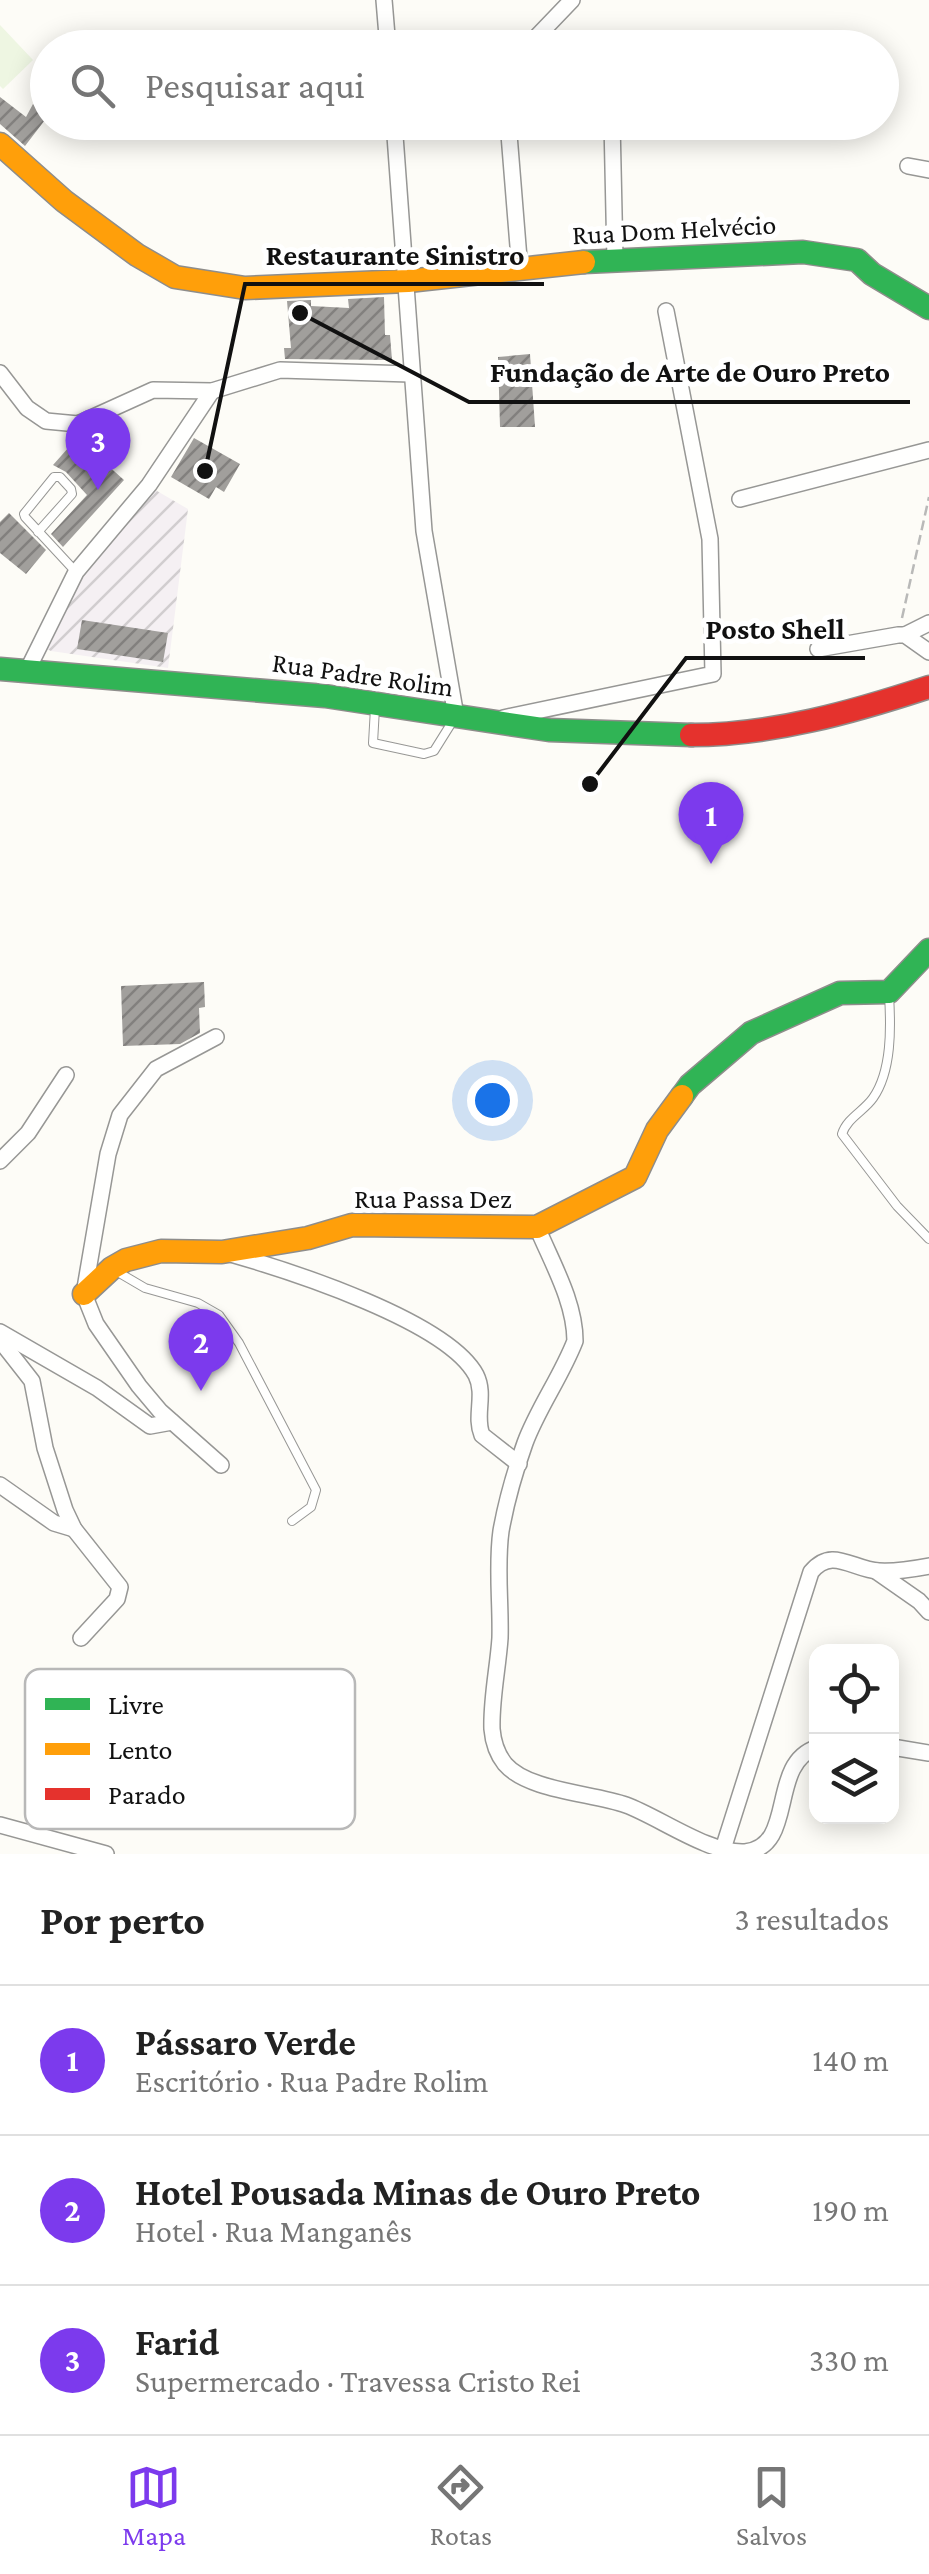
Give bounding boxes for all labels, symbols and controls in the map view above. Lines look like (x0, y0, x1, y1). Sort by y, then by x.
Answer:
search box (30, 30, 899, 140)
icon: search (65, 58, 120, 113)
text: Pesquisar aqui (145, 64, 365, 106)
street label: Rua Dom Helvécio (571, 209, 777, 250)
callout: Restaurante Sinistro (245, 224, 544, 284)
text: Restaurante Sinistro (265, 238, 525, 271)
callout: Fundação de Arte de Ouro Preto (469, 342, 910, 402)
text: Fundação de Arte de Ouro Preto (490, 355, 890, 388)
pin: 3 (66, 408, 130, 490)
callout: Posto Shell (686, 598, 865, 658)
text: Posto Shell (705, 612, 845, 645)
street label: Rua Padre Rolim (270, 646, 456, 703)
pin: 1 (678, 782, 744, 864)
your location (467, 1075, 518, 1126)
street label: Rua Passa Dez (354, 1183, 512, 1214)
pin: 2 (168, 1308, 234, 1391)
map controls (809, 1644, 899, 1824)
button: locate (809, 1644, 899, 1734)
legend (25, 1669, 355, 1829)
text: Livre (108, 1689, 164, 1720)
text: Lento (108, 1734, 172, 1765)
button: layers (809, 1734, 899, 1824)
text: Parado (108, 1779, 186, 1810)
text: Por perto (40, 1896, 205, 1943)
text: 3 resultados (735, 1901, 889, 1937)
text: Pássaro Verde (135, 2021, 356, 2063)
text: 1 (67, 2042, 78, 2078)
text: 140 m (812, 2042, 889, 2078)
text: Escritório · Rua Padre Rolim (135, 2063, 488, 2099)
text: Hotel Pousada Minas de Ouro Preto (135, 2171, 700, 2213)
text: 2 (64, 2192, 81, 2228)
text: 190 m (812, 2192, 889, 2228)
text: Hotel · Rua Manganês (135, 2213, 412, 2249)
text: Farid (135, 2321, 219, 2363)
text: 3 (65, 2342, 80, 2378)
text: 330 m (809, 2342, 889, 2378)
text: Supermercado · Travessa Cristo Rei (135, 2363, 581, 2399)
tab: Mapa (122, 2460, 186, 2551)
tab: Rotas (430, 2460, 492, 2551)
tab: Salvos (736, 2460, 807, 2551)

